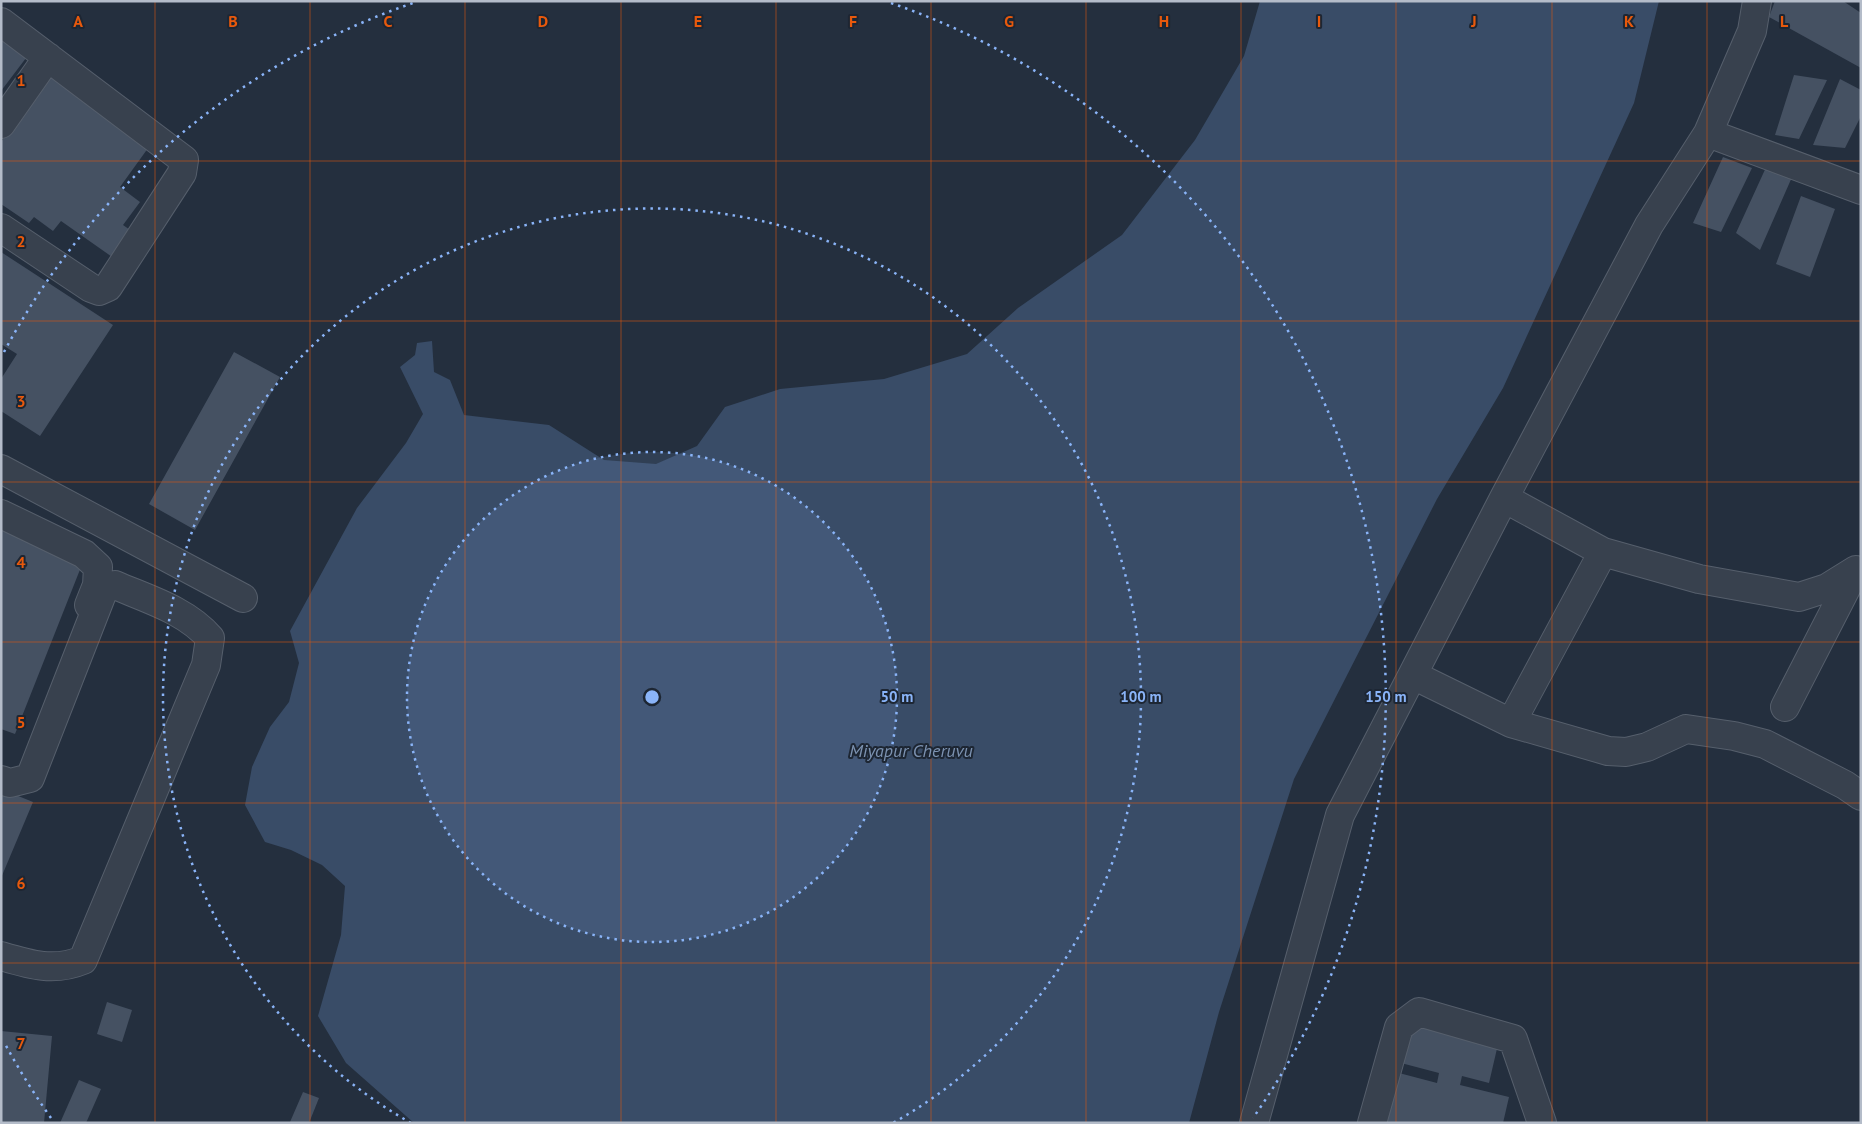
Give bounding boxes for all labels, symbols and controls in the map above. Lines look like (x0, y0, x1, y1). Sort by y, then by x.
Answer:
text: A (73, 11, 83, 31)
text: B (228, 11, 238, 31)
text: C (384, 11, 393, 31)
text: D (538, 11, 548, 31)
text: E (694, 11, 702, 31)
text: F (849, 11, 857, 31)
text: G (1004, 11, 1014, 31)
text: H (1159, 11, 1169, 31)
text: I (1317, 11, 1321, 31)
text: J (1470, 11, 1477, 31)
text: K (1624, 11, 1634, 31)
text: L (1780, 11, 1789, 31)
text: 1 (16, 70, 26, 90)
text: 2 (16, 231, 26, 251)
text: 3 (16, 391, 26, 411)
text: 4 (16, 552, 26, 572)
text: 50 m (881, 687, 913, 706)
text: 100 m (1120, 687, 1162, 706)
text: 150 m (1365, 687, 1407, 706)
centre of rings (643, 688, 661, 706)
text: 5 (16, 712, 26, 732)
water label: Miyapur Cheruvu (849, 739, 973, 762)
text: 6 (16, 873, 26, 893)
text: 7 (16, 1033, 26, 1053)

